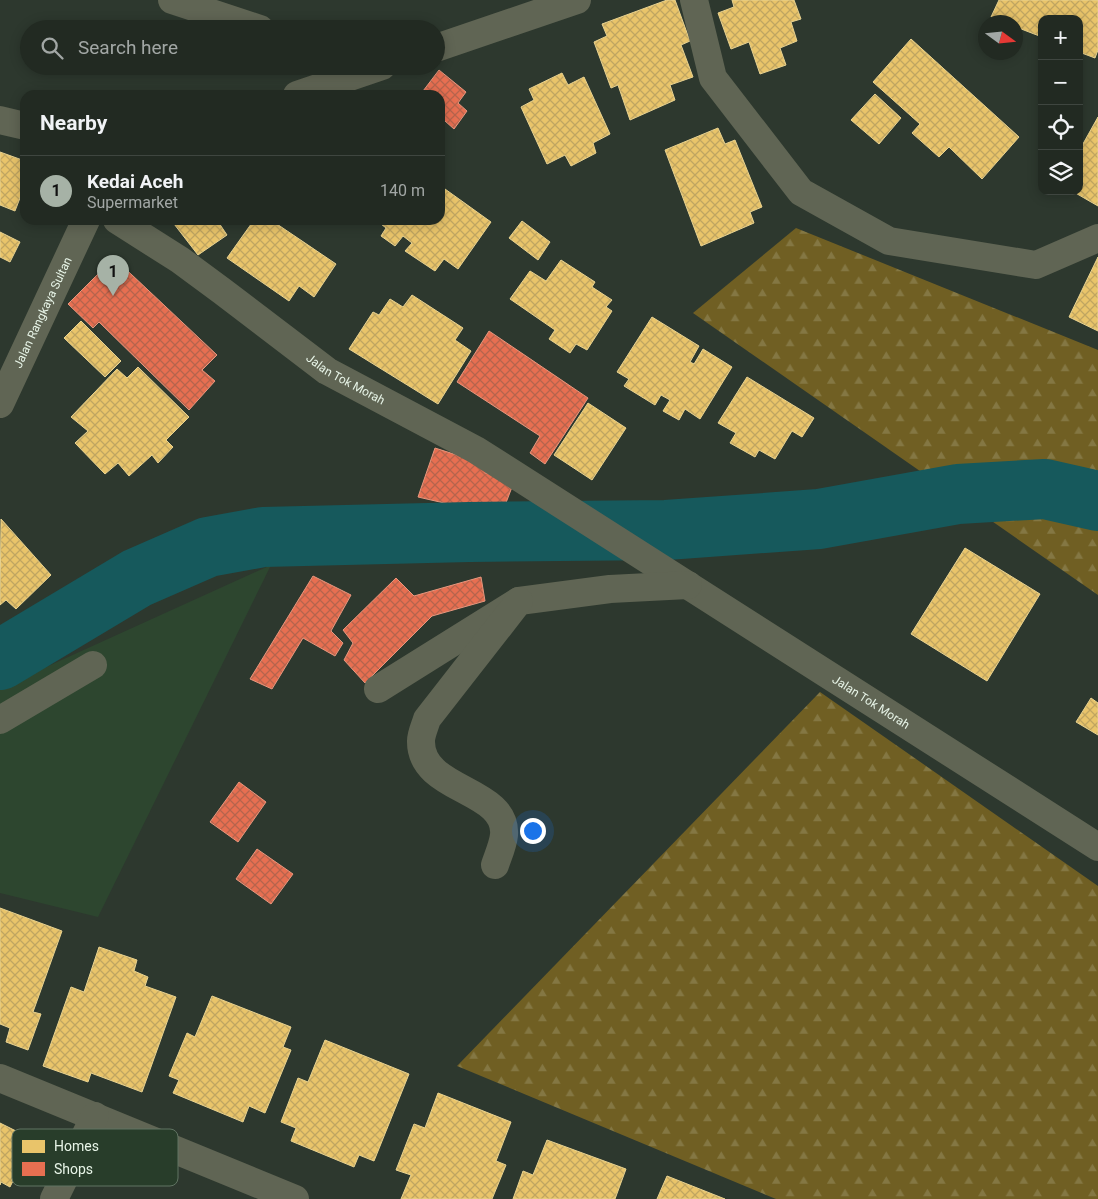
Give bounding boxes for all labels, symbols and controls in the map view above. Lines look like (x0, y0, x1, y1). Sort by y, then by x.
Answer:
north arrow (978, 15, 1023, 60)
map controls (1038, 15, 1083, 195)
button: + (1038, 15, 1083, 60)
search box (20, 20, 445, 75)
icon: search (38, 34, 66, 62)
text: Search here (78, 36, 178, 59)
button: − (1038, 60, 1083, 105)
button: locate (1038, 105, 1083, 150)
text: Nearby (40, 111, 107, 135)
button: layers (1038, 150, 1083, 195)
text: Kedai Aceh (87, 170, 183, 193)
text: 1 (51, 181, 61, 200)
text: 140 m (380, 181, 425, 200)
text: Supermarket (87, 193, 178, 212)
street label: Jalan Rangkaya Sultan (11, 255, 75, 370)
pin: 1 (97, 255, 129, 296)
street label: Jalan Tok Morah (303, 351, 387, 407)
street label: Jalan Tok Morah (830, 672, 912, 732)
your location (520, 818, 546, 844)
legend (12, 1129, 178, 1186)
text: Homes (54, 1138, 99, 1154)
text: Shops (54, 1161, 93, 1177)

